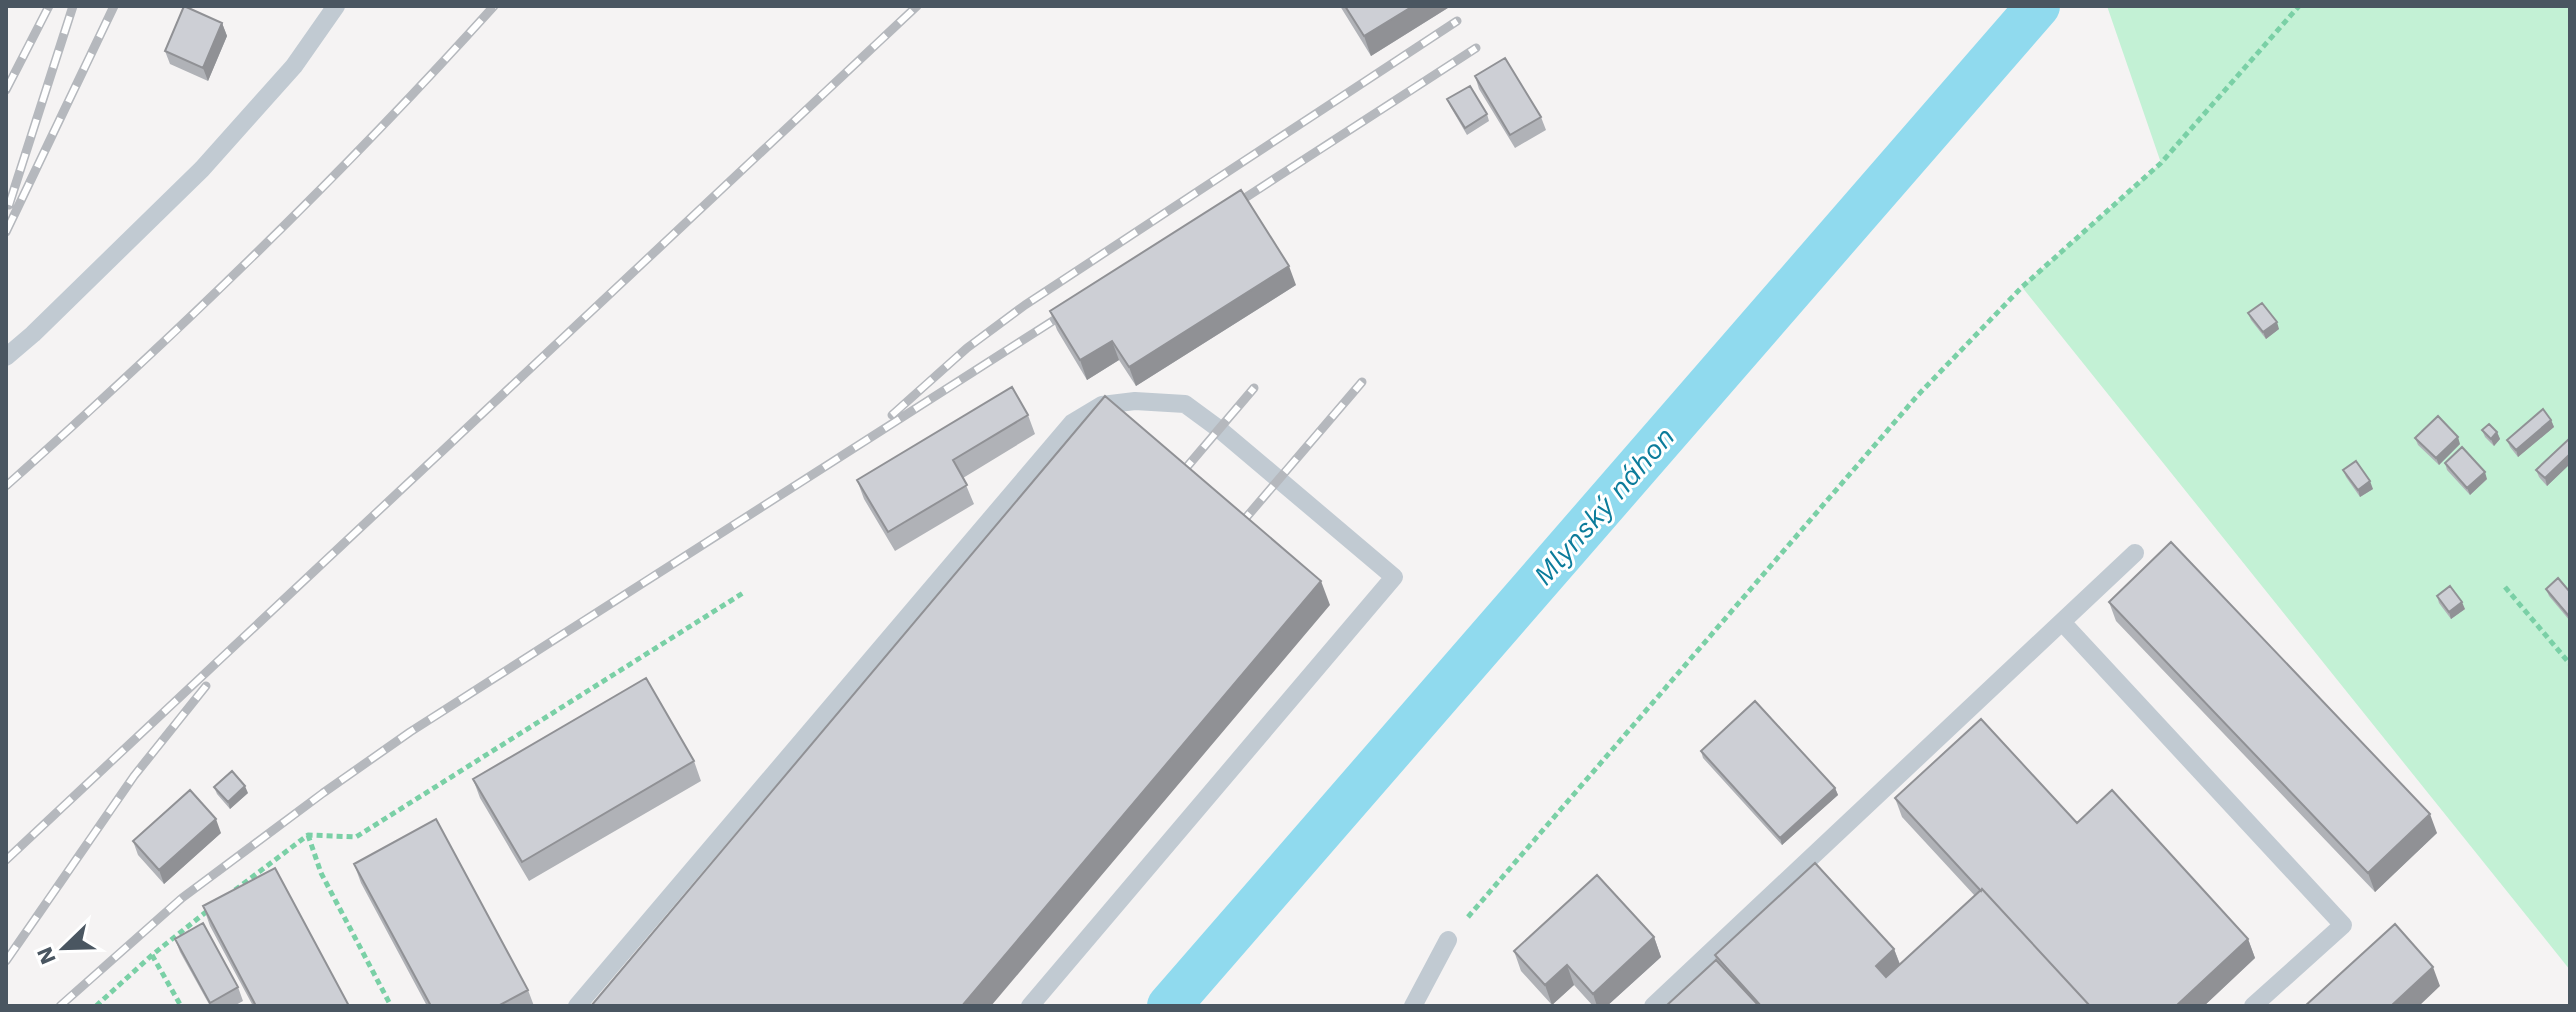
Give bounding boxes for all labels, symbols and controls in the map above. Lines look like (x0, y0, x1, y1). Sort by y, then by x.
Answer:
water label: Mlynský náhon (1526, 420, 1682, 592)
north arrow (24, 908, 104, 988)
text: N (31, 943, 61, 968)

